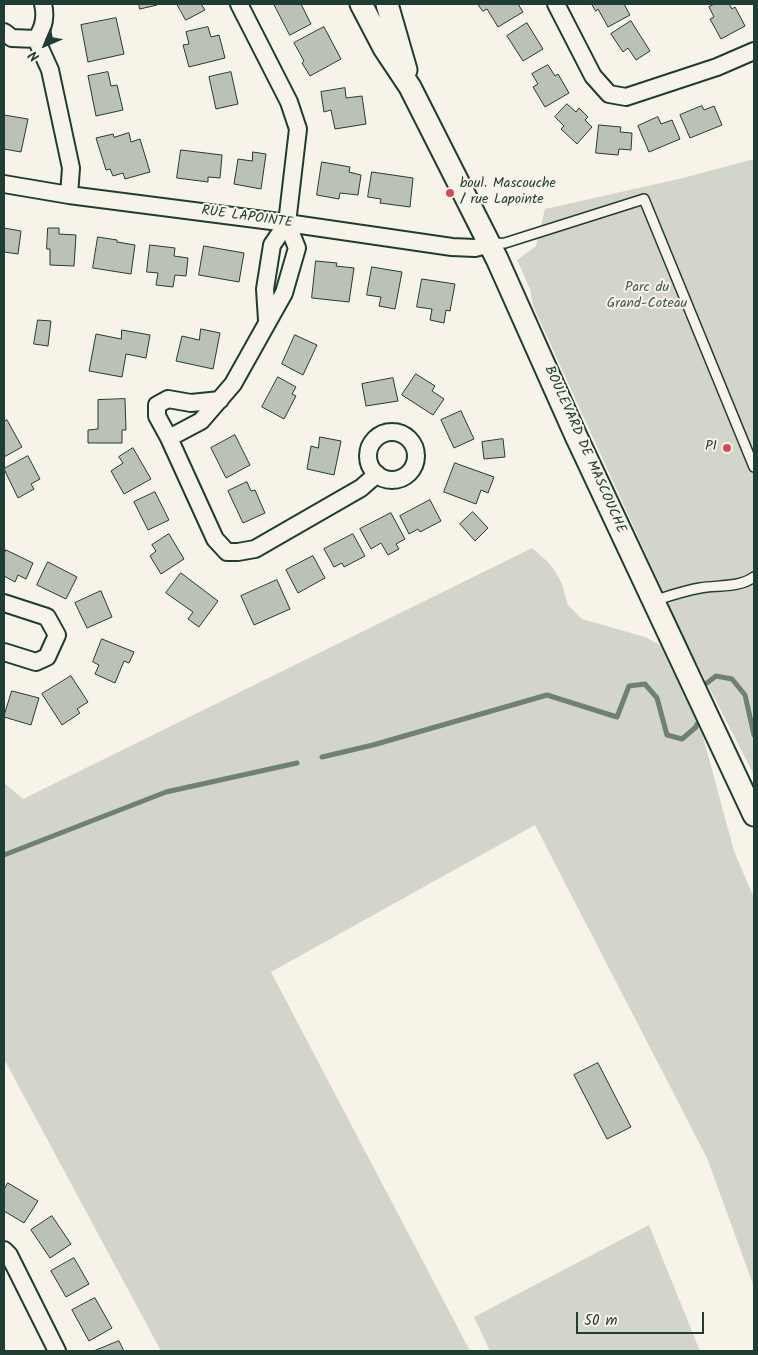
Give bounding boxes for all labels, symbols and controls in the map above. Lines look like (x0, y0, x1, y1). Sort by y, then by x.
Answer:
north arrow (20, 20, 70, 70)
text: N (23, 45, 45, 67)
place label: boul. Mascouche / rue Lapointe (460, 177, 556, 210)
marker: boul. Mascouche / rue Lapointe (444, 187, 456, 199)
street label: RUE LAPOINTE (200, 203, 294, 233)
park label: Parc du Grand-Coteau (607, 281, 687, 314)
street label: BOULEVARD DE MASCOUCHE (539, 364, 629, 536)
place label: P1 (705, 440, 717, 456)
marker: P1 (721, 442, 733, 454)
scale bar (578, 1302, 706, 1334)
text: 50 m (584, 1309, 618, 1333)

